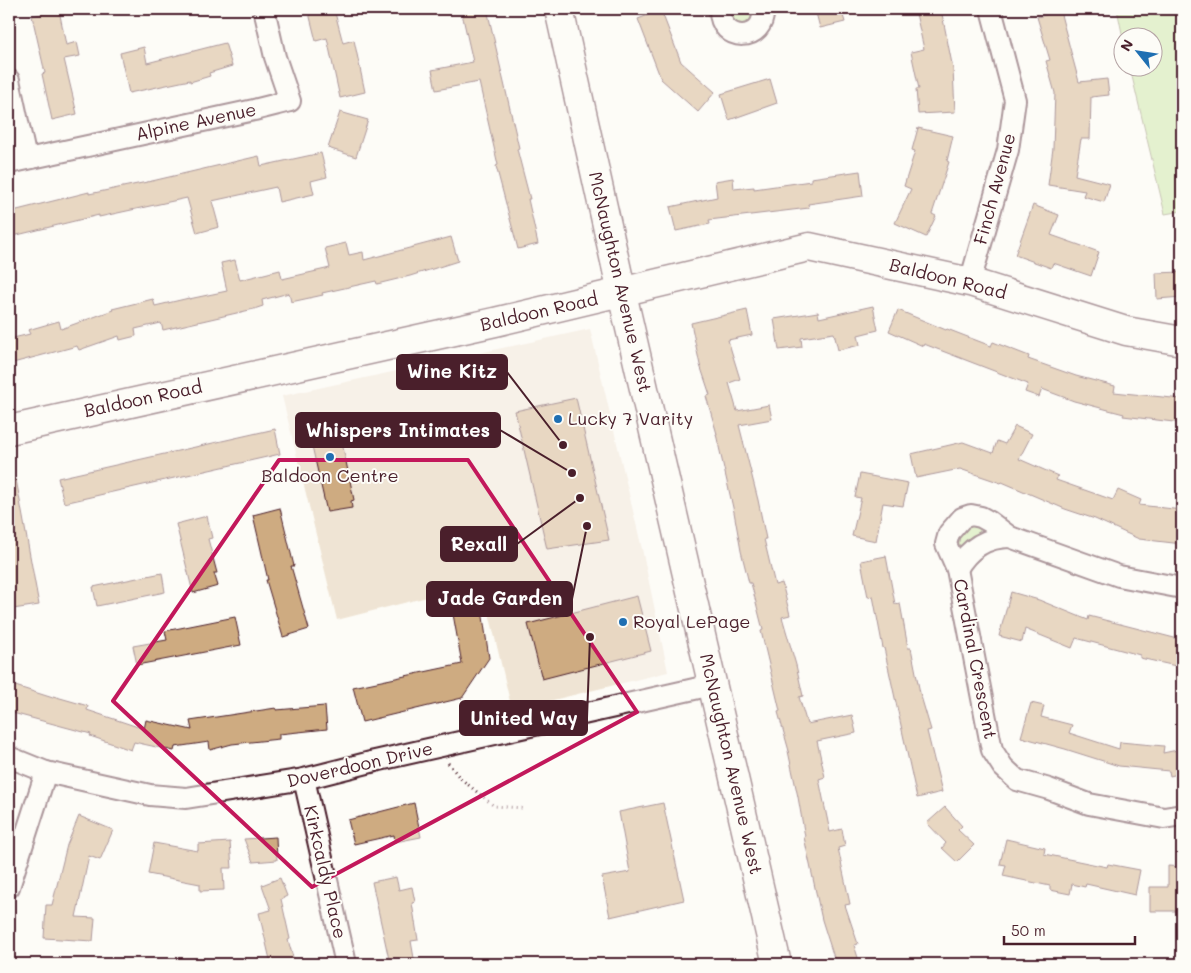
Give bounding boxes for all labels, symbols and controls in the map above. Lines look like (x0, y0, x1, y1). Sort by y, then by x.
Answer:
north arrow (1114, 28, 1164, 78)
text: N (1115, 36, 1137, 55)
street label: Alpine Avenue (133, 97, 258, 146)
street label: Finch Avenue (968, 130, 1020, 247)
street label: McNaughton Avenue West (584, 169, 658, 395)
street label: Baldoon Road (887, 252, 1009, 304)
street label: Baldoon Road (477, 286, 600, 336)
callout: Wine Kitz (397, 355, 507, 389)
text: Wine Kitz (407, 358, 497, 383)
street label: Baldoon Road (81, 374, 204, 422)
place label: Lucky 7 Varity (568, 406, 693, 430)
callout: Whispers Intimates (296, 413, 500, 447)
marker: Lucky 7 Varity (552, 413, 564, 425)
text: Whispers Intimates (306, 417, 490, 442)
marker: Baldoon Centre (324, 451, 336, 463)
place label: Baldoon Centre (261, 463, 399, 487)
callout: Rexall (441, 527, 517, 561)
text: Rexall (451, 531, 507, 556)
street label: Cardinal Crescent (949, 577, 1003, 741)
callout: Jade Garden (427, 582, 572, 616)
text: Jade Garden (438, 585, 562, 610)
place label: Royal LePage (633, 609, 751, 633)
marker: Royal LePage (617, 616, 629, 628)
street label: McNaughton Avenue West (695, 651, 769, 877)
callout: United Way (460, 701, 587, 735)
text: United Way (470, 705, 578, 730)
street label: Doverdoon Drive (285, 736, 435, 792)
street label: Kirkcaldy Place (299, 803, 353, 941)
scale bar (1004, 913, 1135, 945)
text: 50 m (1011, 920, 1046, 940)

